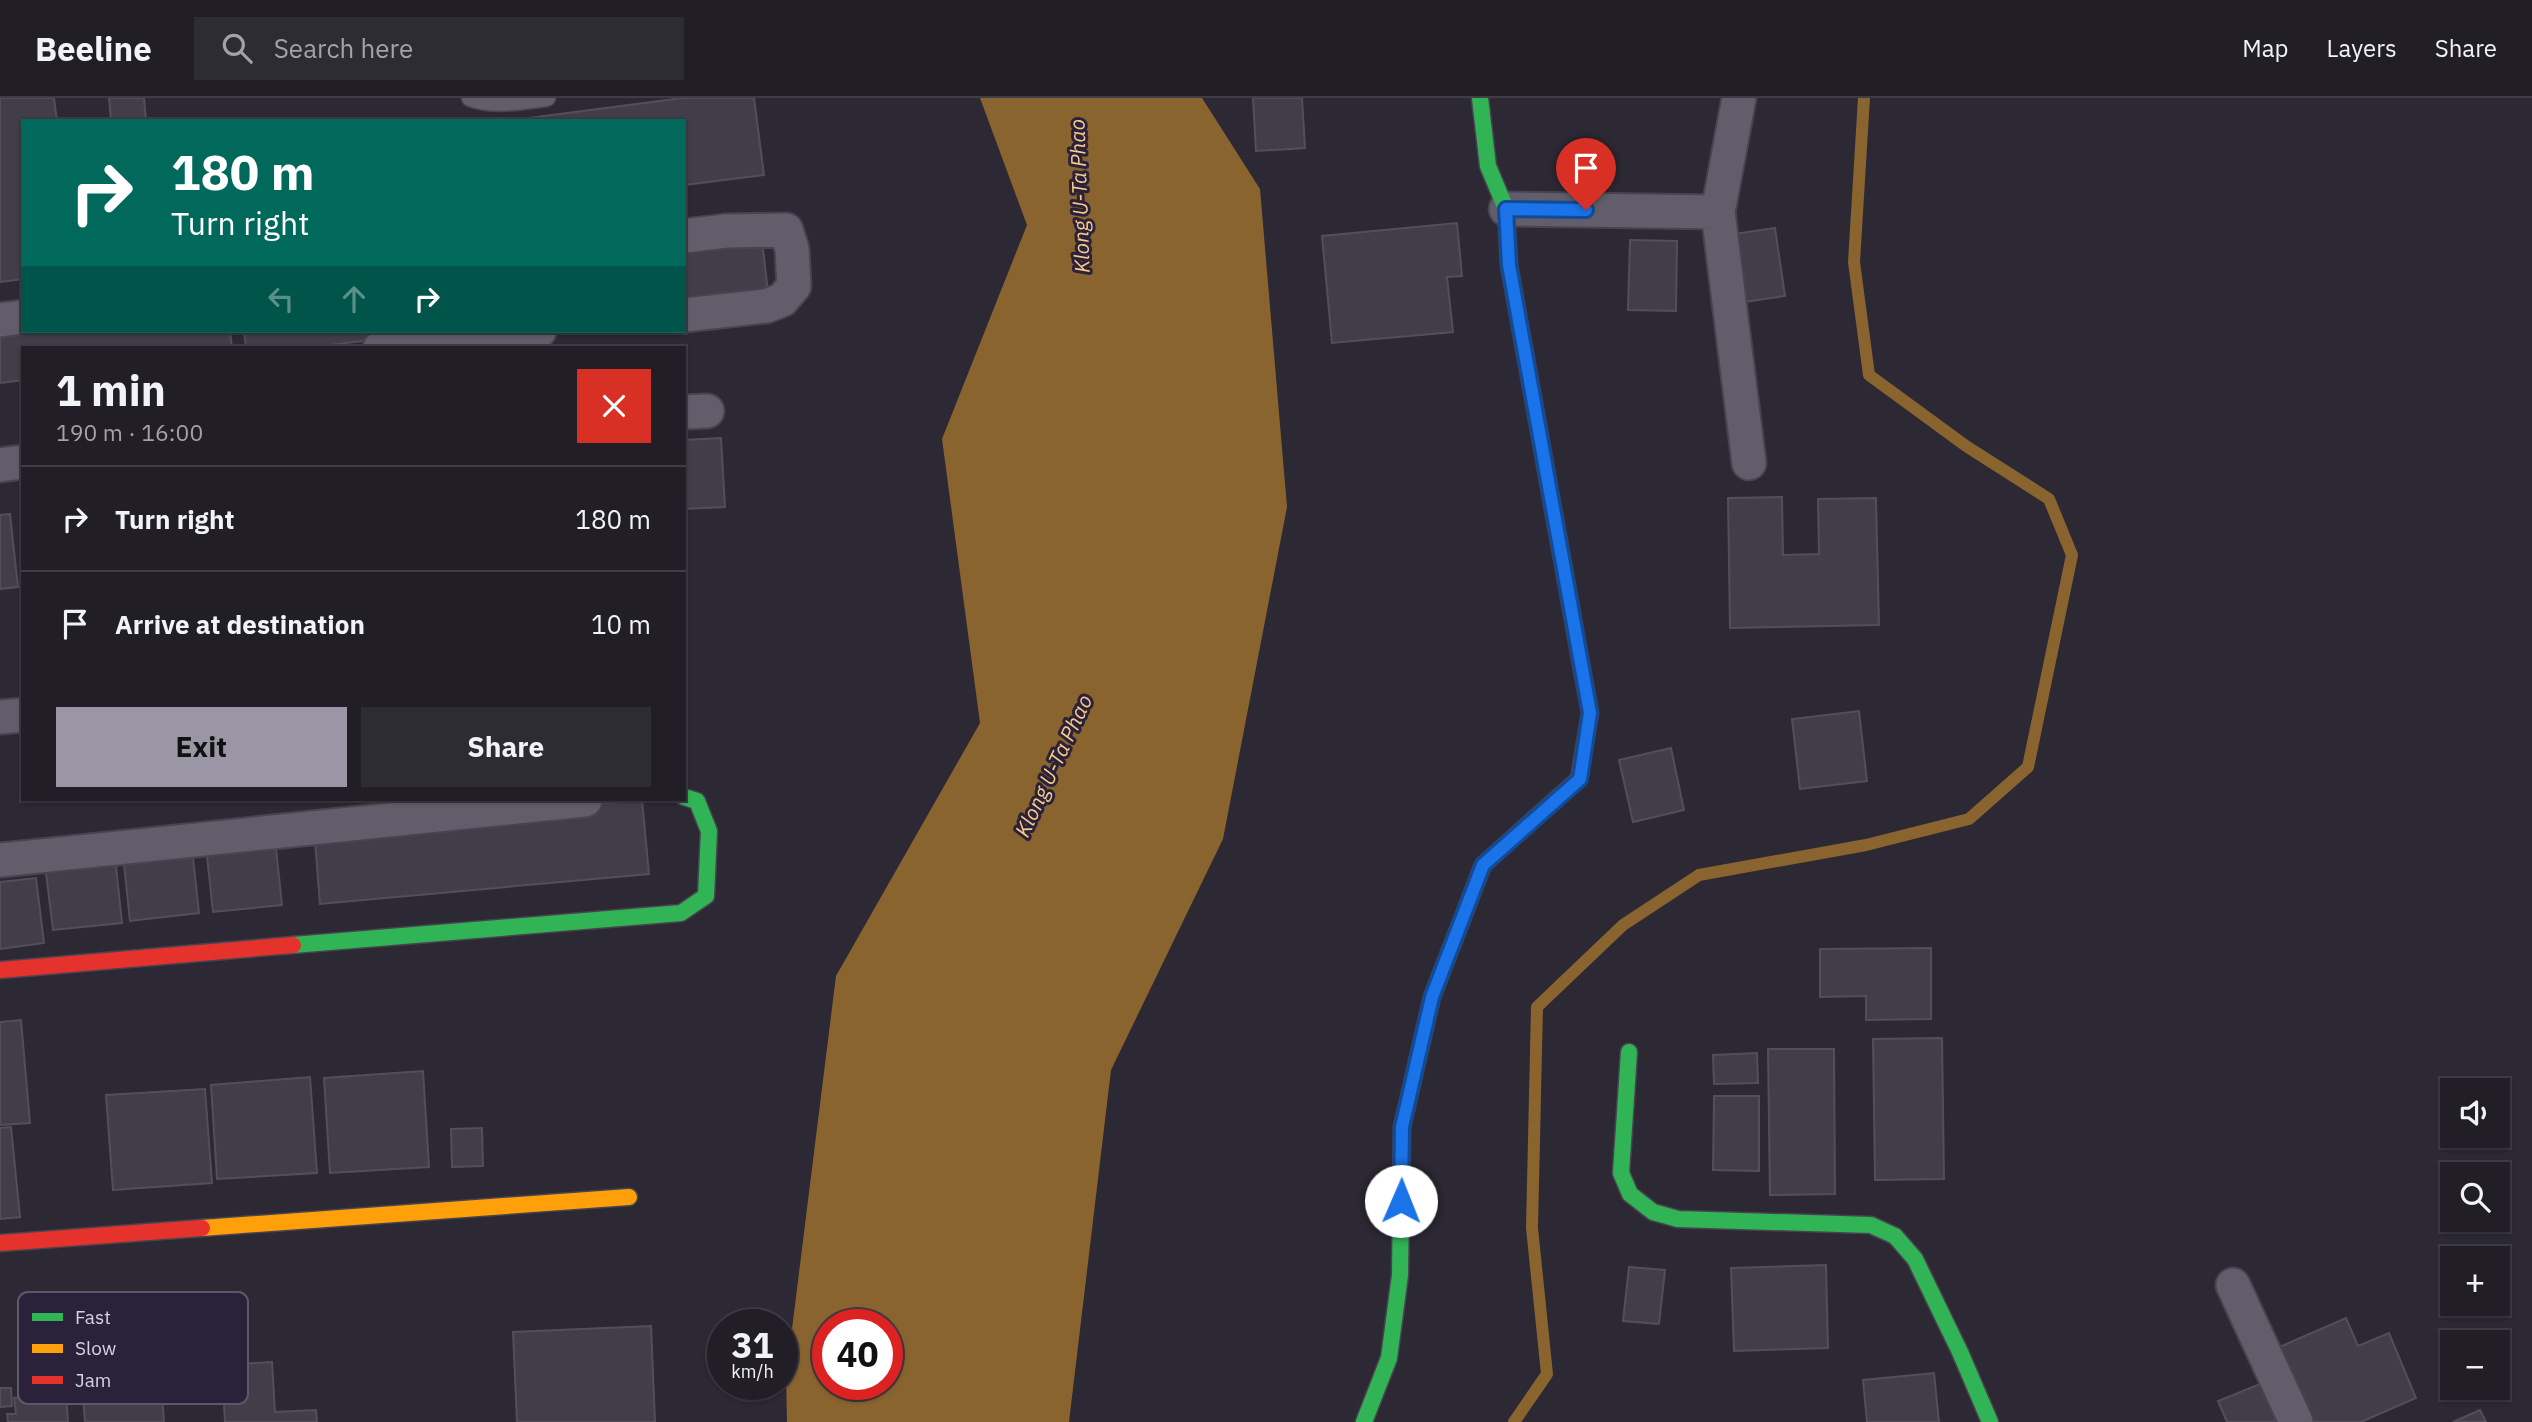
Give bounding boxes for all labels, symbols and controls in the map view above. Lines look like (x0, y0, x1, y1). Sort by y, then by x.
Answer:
search box (194, 17, 684, 80)
text: Beeline (35, 27, 152, 70)
icon: search (218, 29, 256, 67)
text: Search here (274, 31, 413, 65)
text: Map (2242, 32, 2289, 64)
text: Layers (2327, 32, 2397, 64)
text: Share (2435, 32, 2497, 64)
water label: Klong U-Ta Phao (1062, 119, 1096, 274)
pin (1556, 138, 1616, 210)
text: 180 m (171, 140, 315, 203)
icon: right (56, 147, 147, 238)
icon: arrive (1567, 149, 1605, 187)
text: Turn right (171, 202, 309, 244)
icon: left (262, 280, 300, 318)
icon: ahead (335, 280, 373, 318)
icon: right (408, 280, 446, 318)
text: 1 min (56, 363, 166, 418)
button: close (577, 369, 651, 443)
text: 190 m · 16:00 (56, 417, 203, 447)
icon: right (56, 500, 94, 538)
text: Turn right (115, 502, 234, 536)
text: 180 m (575, 502, 651, 536)
icon: arrive (56, 605, 94, 643)
text: Arrive at destination (115, 607, 365, 641)
text: 10 m (591, 607, 651, 641)
water label: Klong U-Ta Phao (1008, 690, 1098, 841)
button: Exit (56, 707, 347, 787)
button: Share (361, 707, 651, 787)
map controls (2440, 1078, 2510, 1400)
button: sound (2440, 1078, 2510, 1148)
button: search (2440, 1162, 2510, 1232)
position arrow (1364, 1164, 1438, 1238)
button: + (2440, 1246, 2510, 1316)
legend (18, 1292, 248, 1404)
text: Fast (75, 1305, 111, 1329)
speed limit sign: 40 (812, 1309, 903, 1400)
text: 31 (731, 1322, 774, 1368)
button: − (2440, 1330, 2510, 1400)
text: Slow (75, 1336, 116, 1360)
text: km/h (731, 1360, 774, 1383)
text: Jam (75, 1368, 111, 1392)

